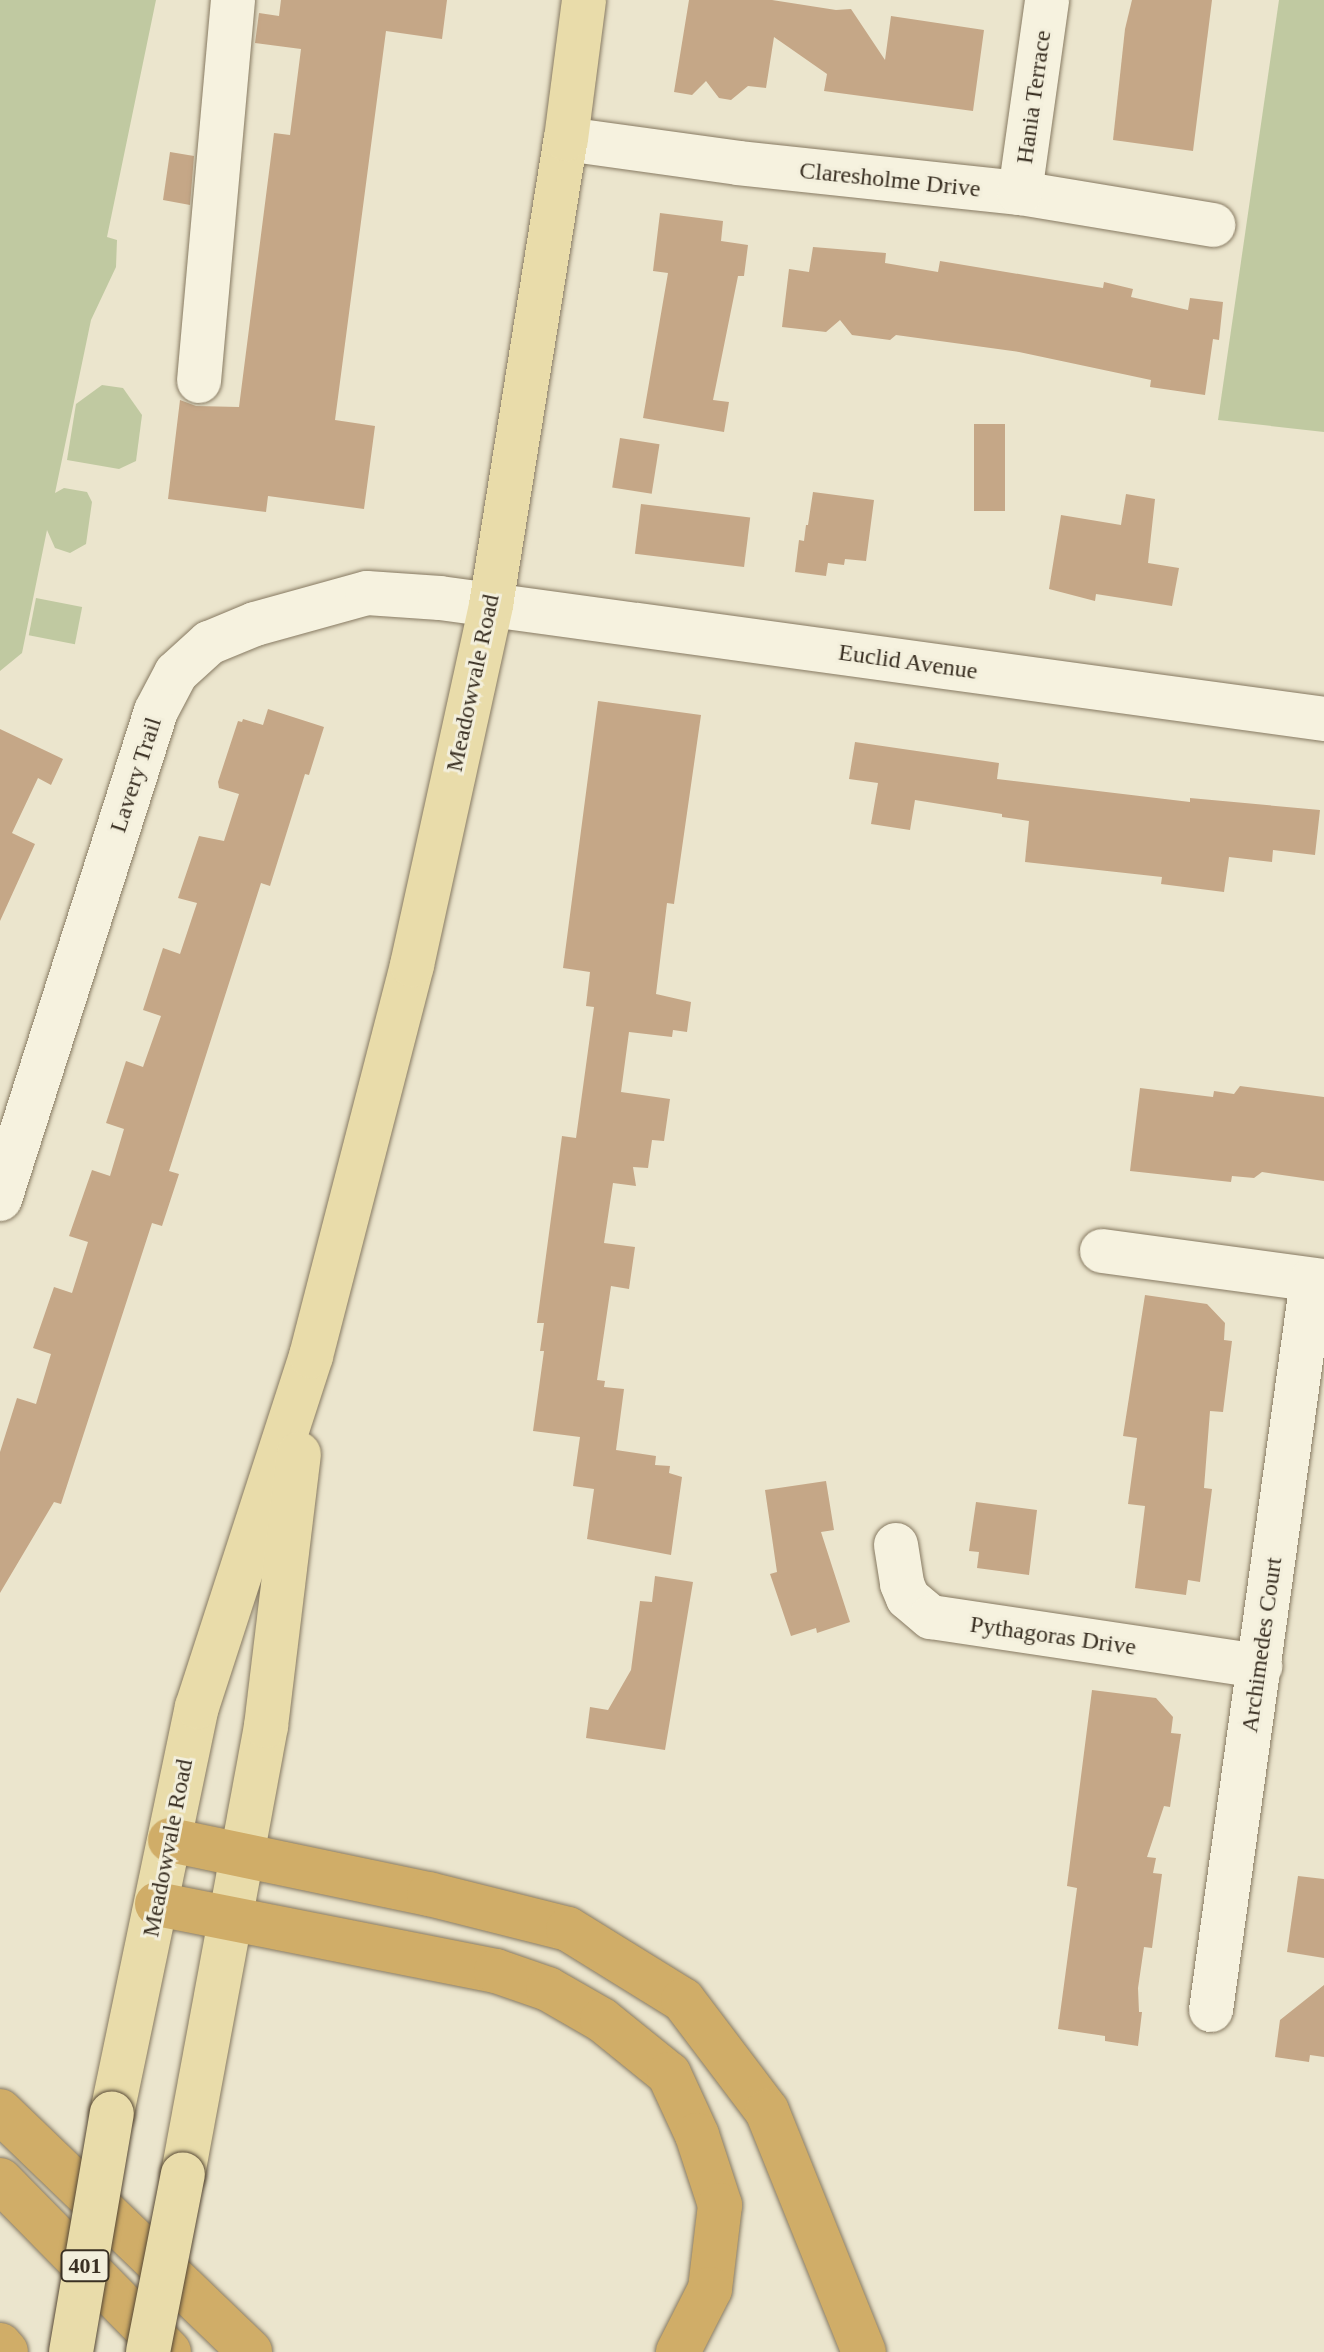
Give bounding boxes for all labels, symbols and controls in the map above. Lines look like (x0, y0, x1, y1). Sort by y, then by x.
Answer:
street label: Hania Terrace (1010, 28, 1058, 166)
street label: Claresholme Drive (798, 156, 982, 204)
street label: Meadowvale Road (440, 592, 506, 774)
street label: Euclid Avenue (836, 638, 980, 686)
street label: Lavery Trail (104, 714, 168, 836)
street label: Archimedes Court (1235, 1556, 1289, 1734)
street label: Pythagoras Drive (968, 1610, 1138, 1662)
street label: Meadowvale Road (137, 1757, 199, 1939)
road number: 401 (59, 2248, 111, 2284)

